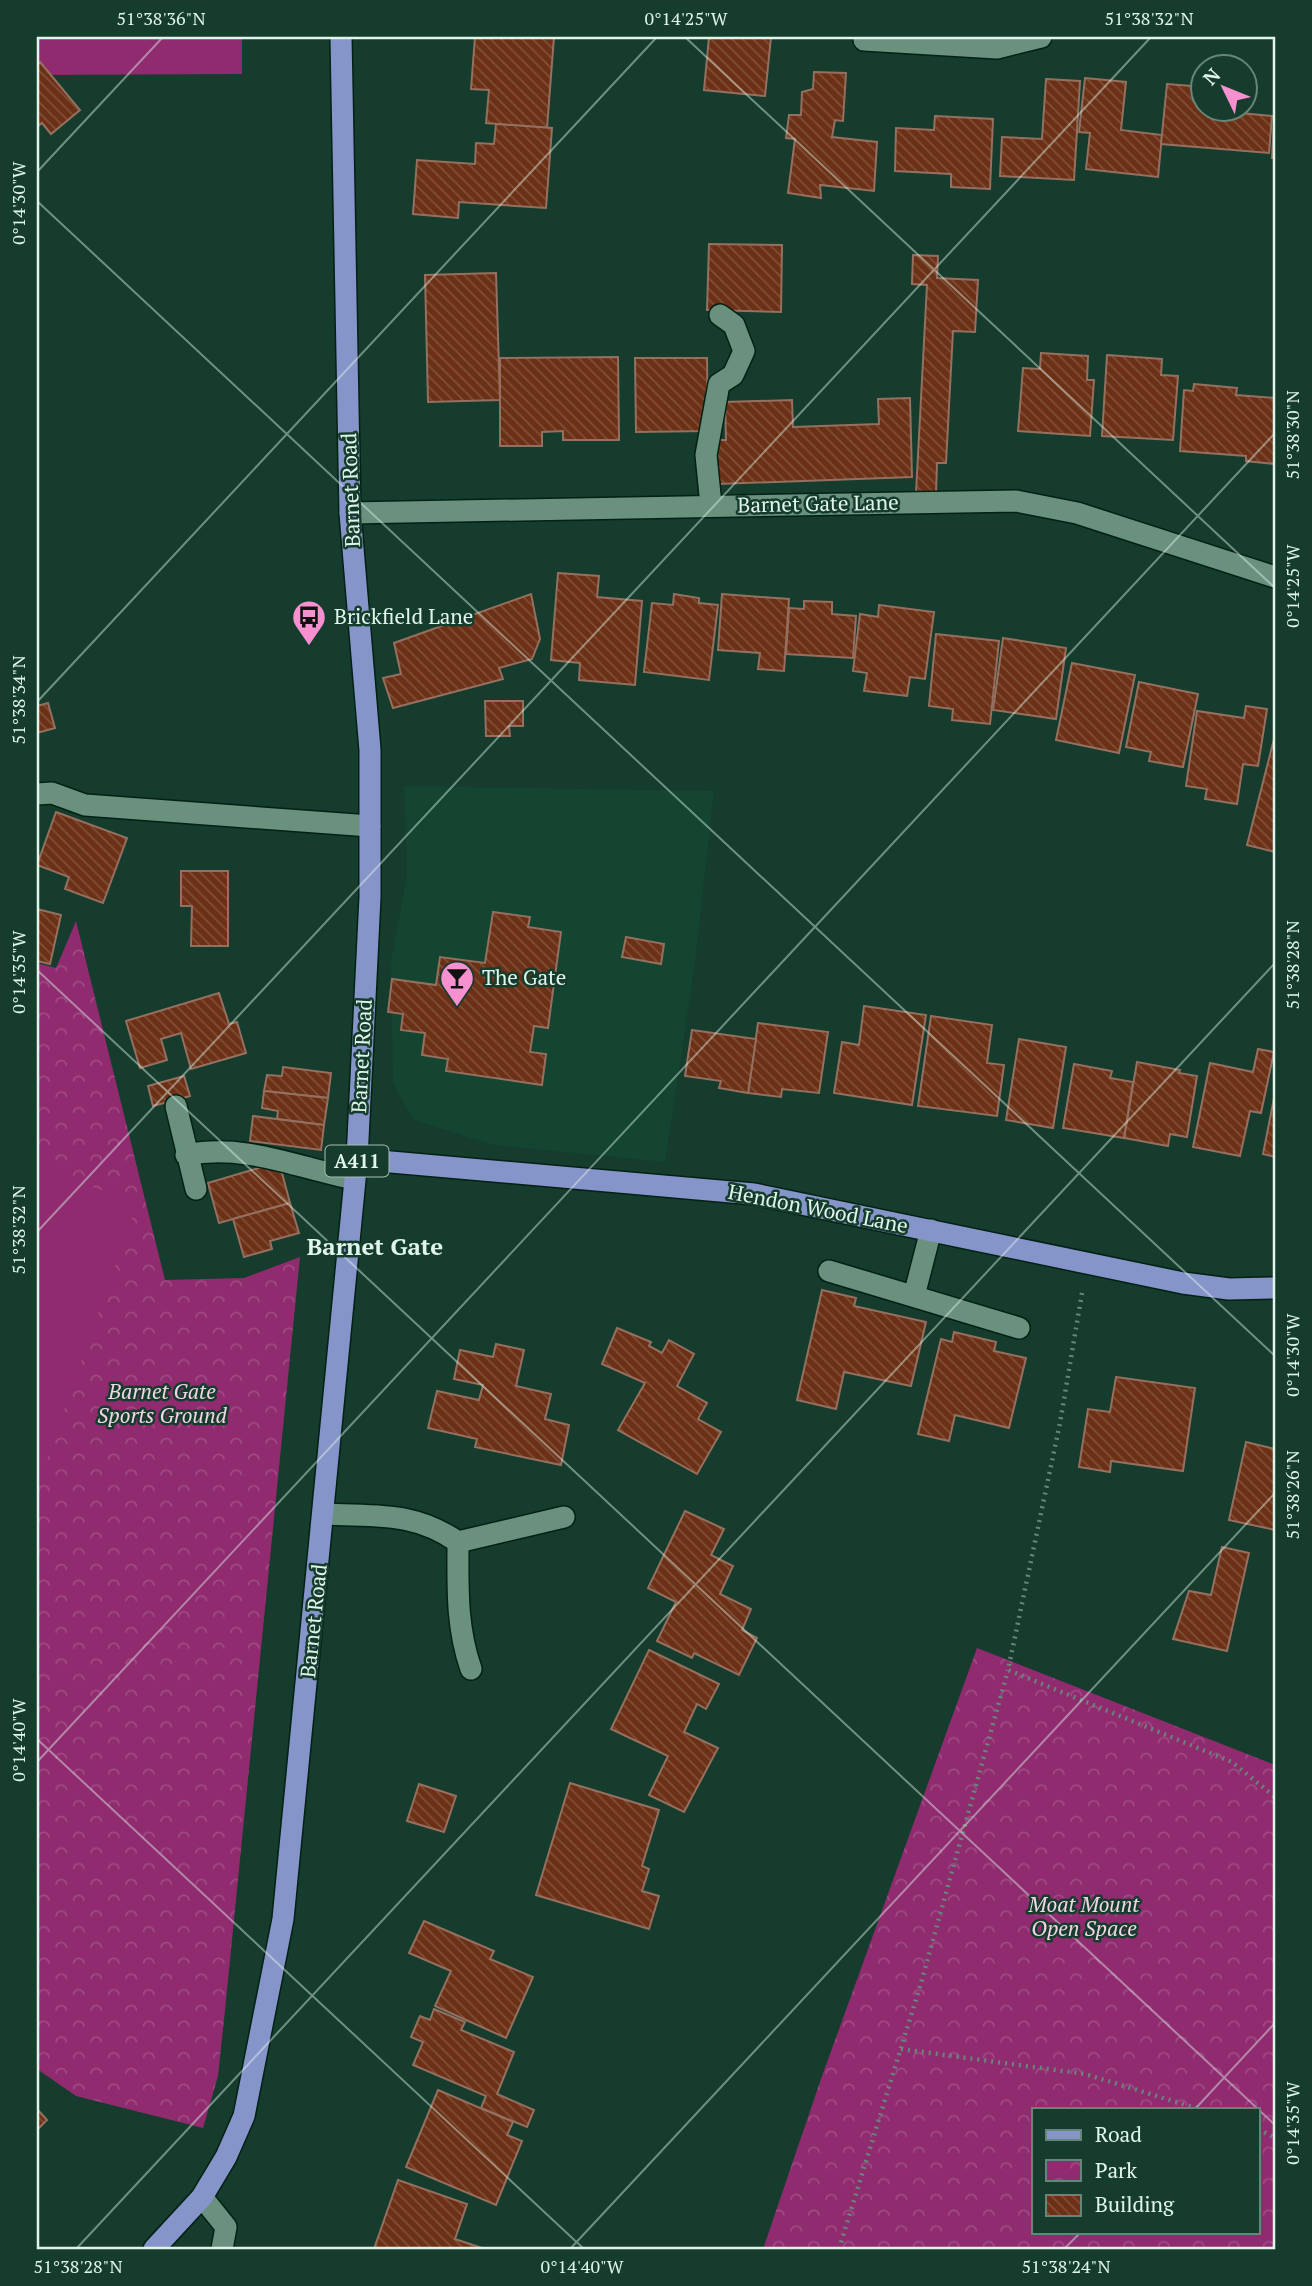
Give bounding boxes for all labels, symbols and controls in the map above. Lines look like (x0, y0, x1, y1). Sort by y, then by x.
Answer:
text: 51°38'36"N (116, 6, 206, 30)
text: 0°14'25"W (644, 6, 728, 30)
text: 51°38'32"N (1104, 6, 1194, 30)
north arrow (1190, 52, 1260, 122)
text: N (1197, 62, 1226, 90)
text: 0°14'30"W (6, 161, 30, 245)
text: 51°38'30"N (1280, 390, 1304, 480)
street label: Barnet Road (334, 432, 366, 548)
street label: Barnet Gate Lane (737, 488, 899, 518)
text: 0°14'25"W (1280, 544, 1304, 628)
bus stop icon: Brickfield Lane (290, 598, 328, 647)
place label: Brickfield Lane (334, 602, 473, 630)
text: 51°38'34"N (6, 655, 30, 745)
text: 51°38'28"N (1280, 920, 1304, 1010)
text: 0°14'35"W (6, 930, 30, 1014)
bar icon: The Gate (438, 959, 476, 1008)
place label: The Gate (482, 963, 566, 991)
street label: Barnet Road (344, 998, 378, 1114)
road number: A411 (326, 1146, 388, 1176)
street label: Hendon Wood Lane (726, 1177, 910, 1239)
text: 51°38'32"N (6, 1185, 30, 1275)
district label: Barnet Gate (307, 1230, 443, 1262)
text: 0°14'30"W (1280, 1313, 1304, 1397)
park label: Barnet Gate Sports Ground (97, 1377, 227, 1429)
text: 51°38'26"N (1280, 1450, 1304, 1540)
street label: Barnet Road (293, 1562, 333, 1679)
text: 0°14'40"W (6, 1698, 30, 1782)
park label: Moat Mount Open Space (1028, 1890, 1140, 1942)
text: 0°14'35"W (1280, 2081, 1304, 2165)
legend (1032, 2108, 1260, 2234)
text: Road (1095, 2120, 1142, 2148)
text: Park (1095, 2156, 1137, 2184)
text: Building (1095, 2190, 1175, 2218)
text: 51°38'28"N (33, 2254, 123, 2278)
text: 0°14'40"W (540, 2254, 624, 2278)
text: 51°38'24"N (1021, 2254, 1111, 2278)

